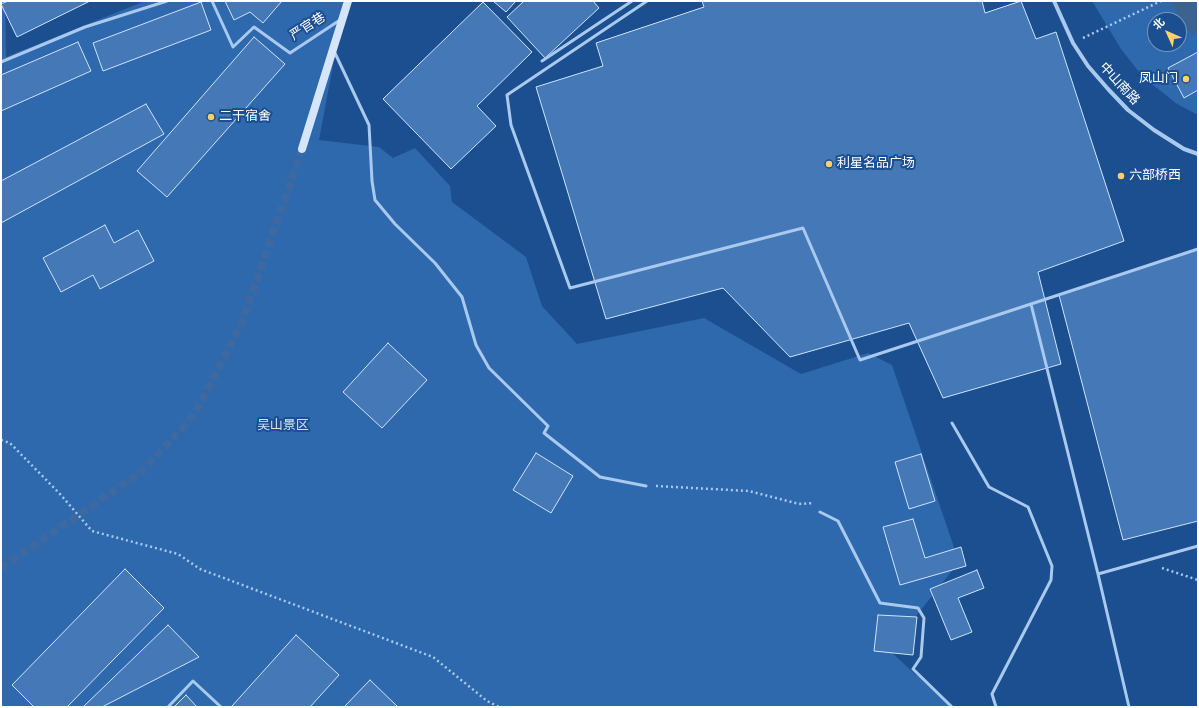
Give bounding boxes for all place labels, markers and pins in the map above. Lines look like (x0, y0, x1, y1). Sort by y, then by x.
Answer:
place label: 凤山门 (1139, 71, 1178, 87)
marker: 凤山门 (1181, 74, 1191, 84)
place label: 二干宿舍 (219, 109, 271, 125)
marker: 二干宿舍 (206, 112, 216, 122)
place label: 利星名品广场 (837, 156, 915, 172)
marker: 利星名品广场 (824, 159, 834, 169)
place label: 六部桥西 (1129, 168, 1181, 184)
marker: 六部桥西 (1116, 171, 1126, 181)

